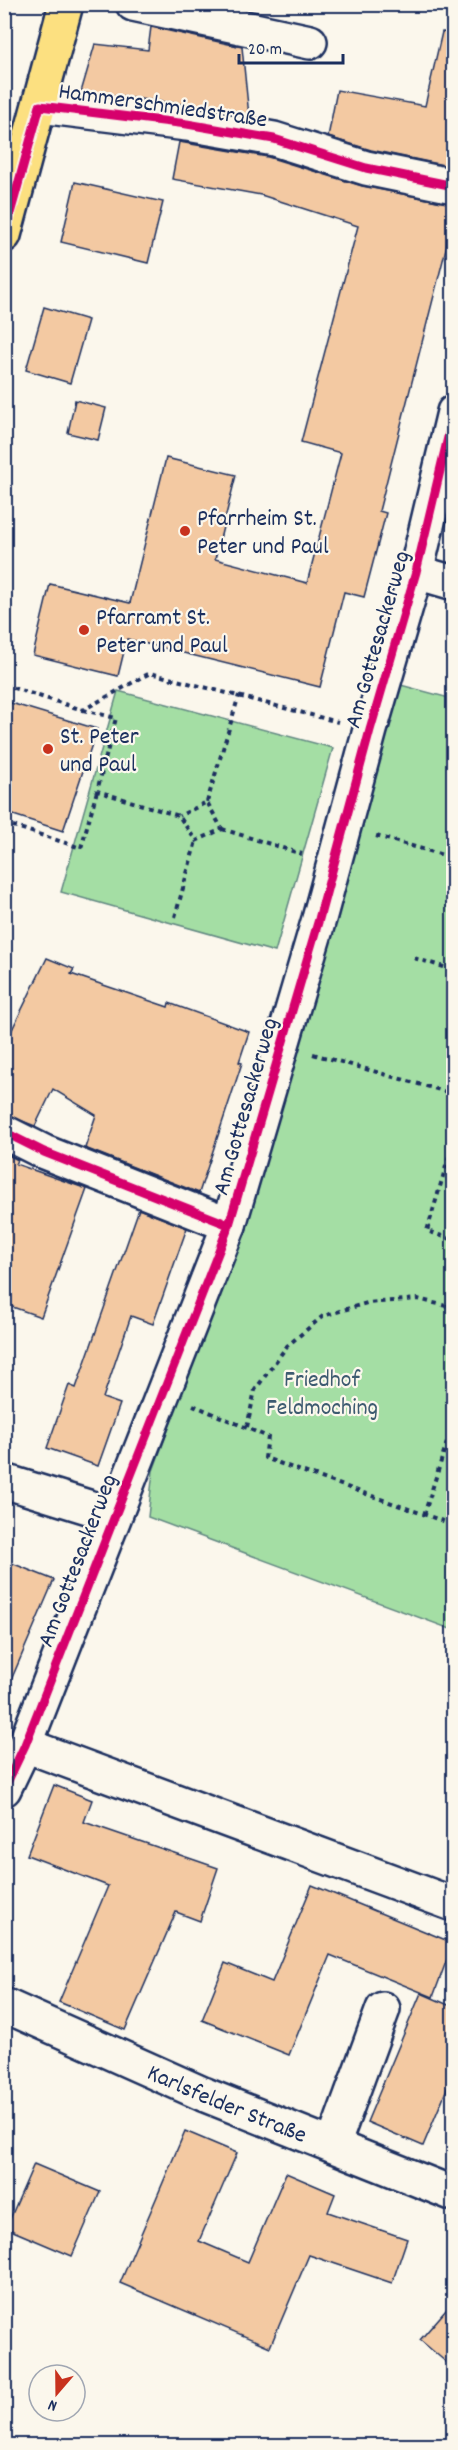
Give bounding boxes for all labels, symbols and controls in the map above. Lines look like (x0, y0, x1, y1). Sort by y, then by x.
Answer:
scale bar (239, 27, 342, 65)
text: 20 m (248, 38, 282, 63)
street label: Hammerschmiedstraße (56, 75, 269, 138)
place label: Pfarrheim St. Peter und Paul (197, 503, 329, 565)
marker: Pfarrheim St. Peter und Paul (178, 524, 192, 538)
street label: Am Gottesackerweg (337, 547, 420, 732)
place label: Pfarramt St. Peter und Paul (96, 602, 228, 664)
marker: Pfarramt St. Peter und Paul (77, 623, 91, 637)
place label: St. Peter und Paul (60, 721, 139, 783)
marker: St. Peter und Paul (41, 742, 55, 756)
street label: Am Gottesackerweg (205, 1014, 288, 1199)
park label: Friedhof Feldmoching (266, 1364, 378, 1426)
street label: Am Gottesackerweg (30, 1470, 127, 1653)
street label: Karlsfelder Straße (141, 2057, 311, 2154)
north arrow (27, 2363, 87, 2423)
text: N (45, 2393, 60, 2417)

